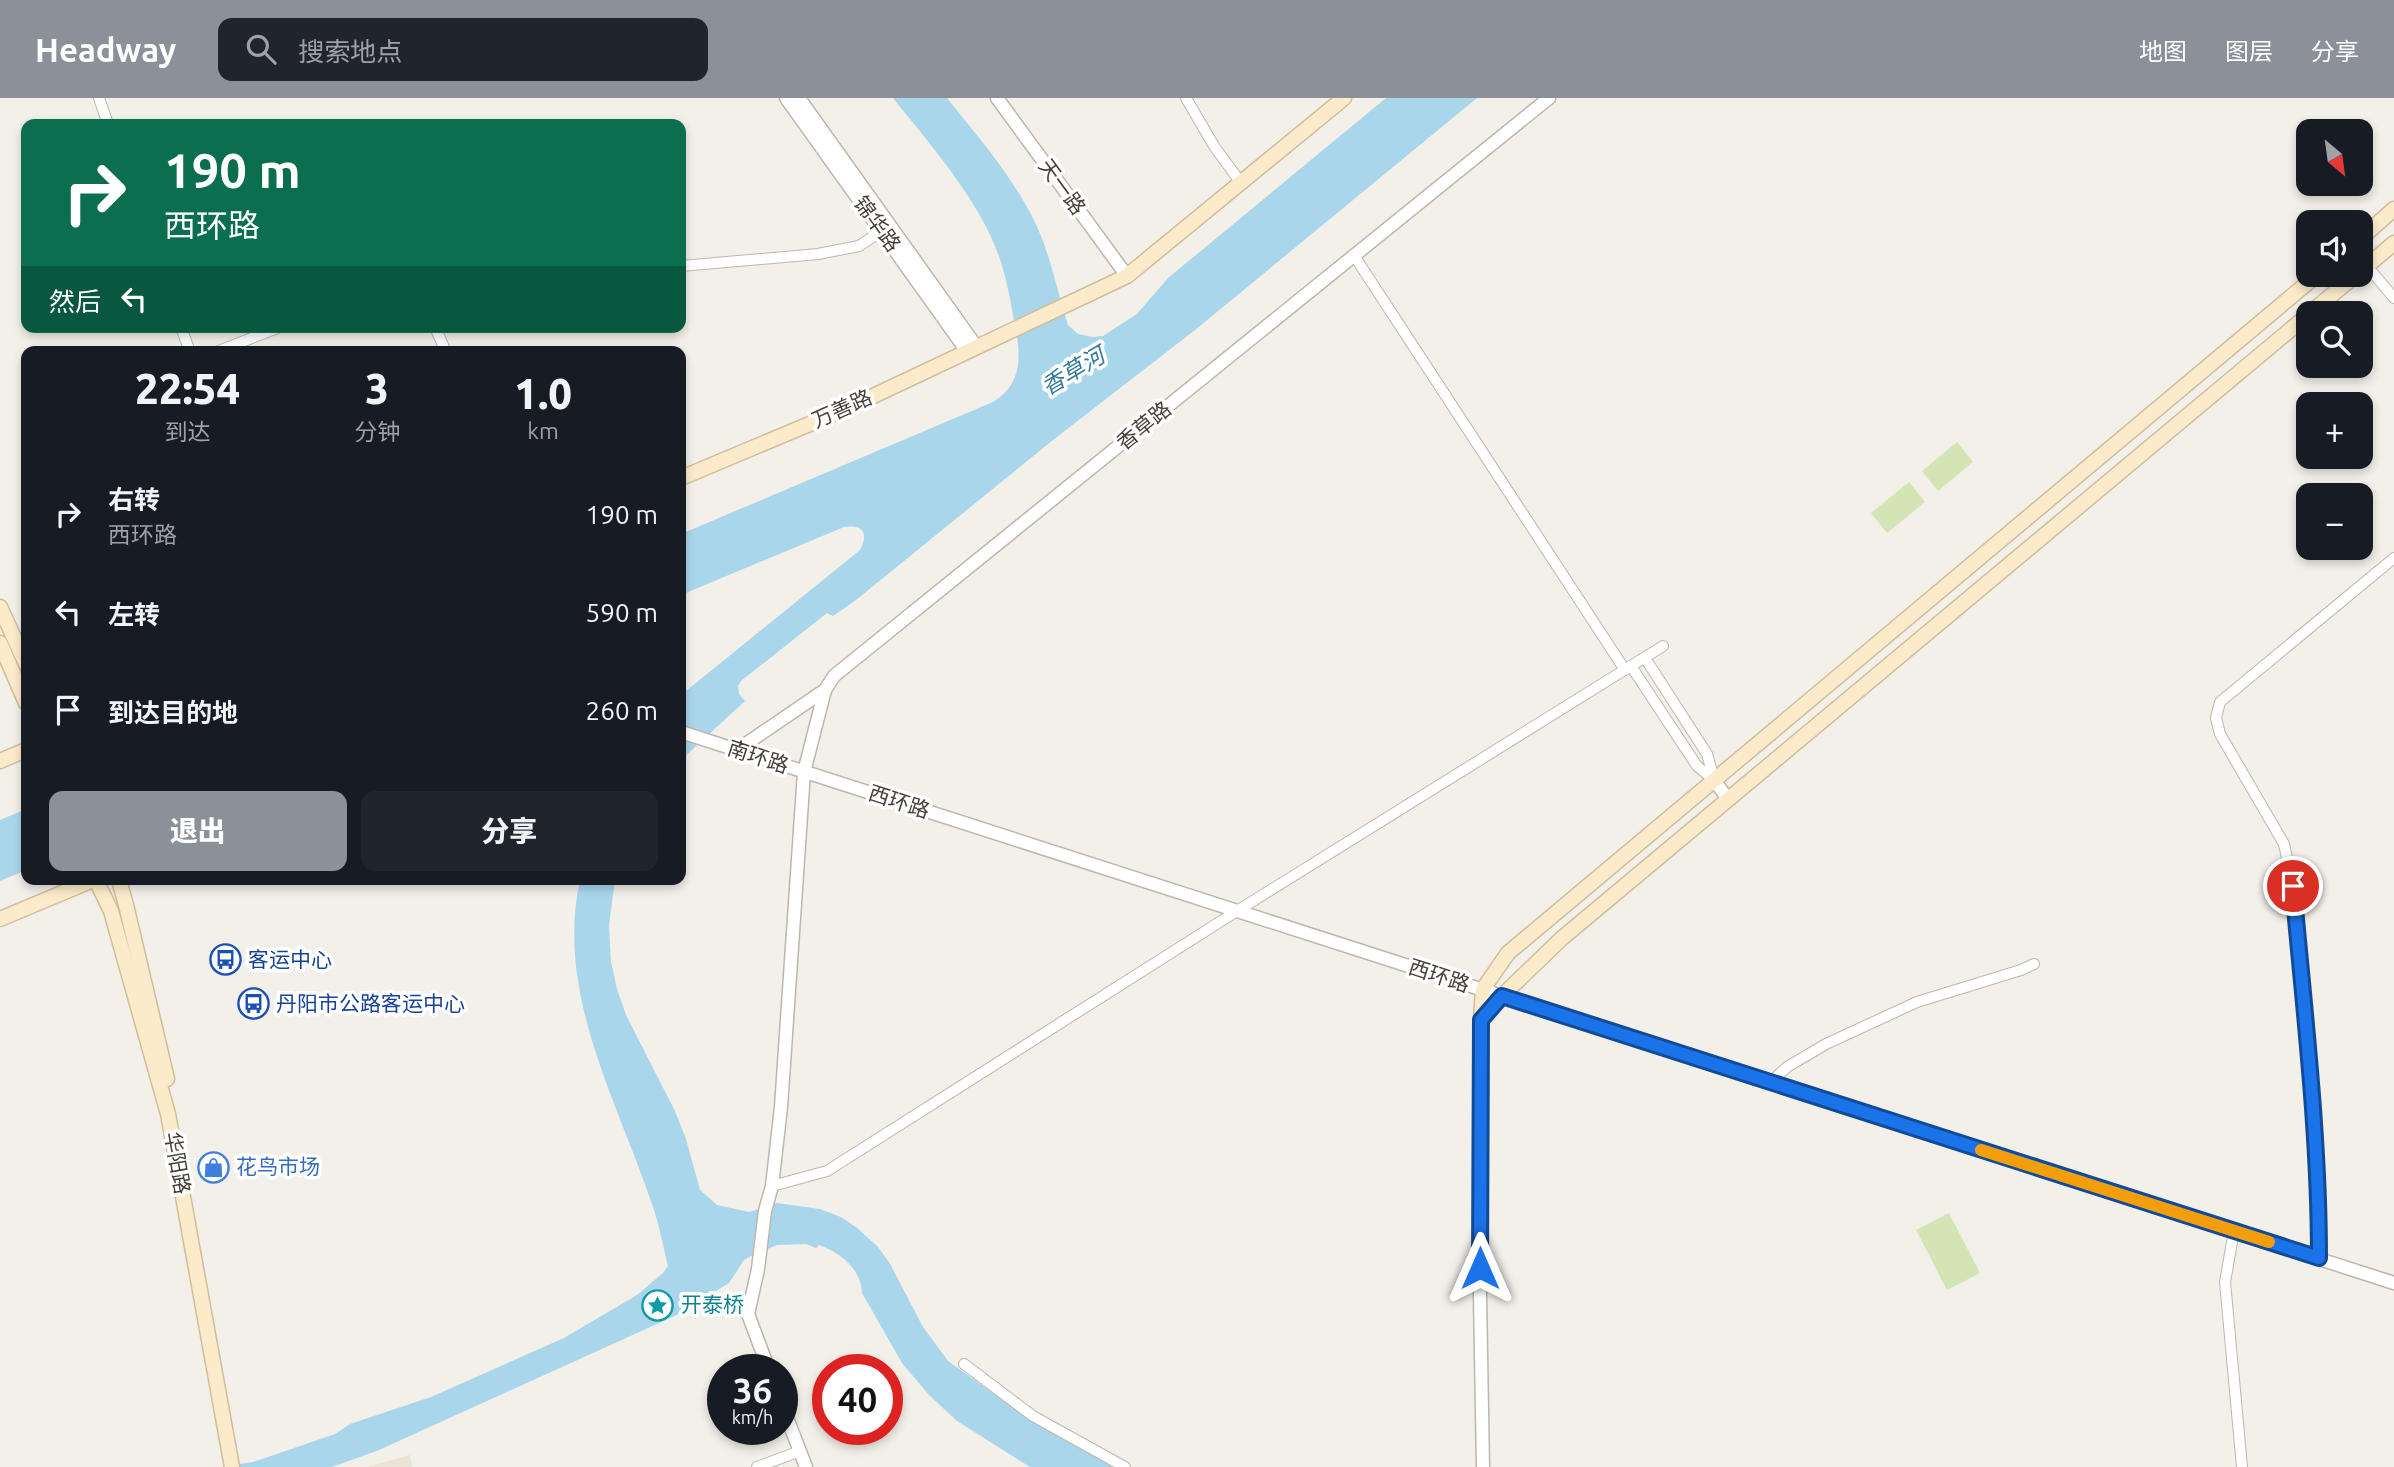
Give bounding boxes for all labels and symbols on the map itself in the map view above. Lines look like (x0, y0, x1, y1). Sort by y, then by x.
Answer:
north arrow (2296, 119, 2373, 196)
street label: 天一路 (1035, 154, 1091, 219)
street label: 锦华路 (850, 191, 906, 256)
water label: 香草河 (1037, 340, 1112, 399)
street label: 万善路 (808, 384, 875, 432)
street label: 香草路 (1111, 396, 1175, 454)
street label: 南环路 (725, 735, 792, 777)
street label: 西环路 (866, 780, 933, 822)
pin (2263, 856, 2323, 916)
bus stop icon: 客运中心 (208, 943, 242, 977)
place label: 客运中心 (248, 947, 332, 971)
street label: 西环路 (1406, 954, 1473, 996)
bus stop icon: 丹阳市公路客运中心 (236, 987, 270, 1021)
place label: 丹阳市公路客运中心 (276, 991, 465, 1015)
street label: 华阳路 (161, 1130, 195, 1196)
shop icon: 花鸟市场 (196, 1150, 230, 1184)
place label: 花鸟市场 (236, 1154, 320, 1178)
position arrow (1443, 1231, 1517, 1305)
place icon: 开泰桥 (641, 1288, 675, 1322)
place label: 开泰桥 (681, 1292, 744, 1316)
speed limit sign: 40 (812, 1354, 903, 1445)

